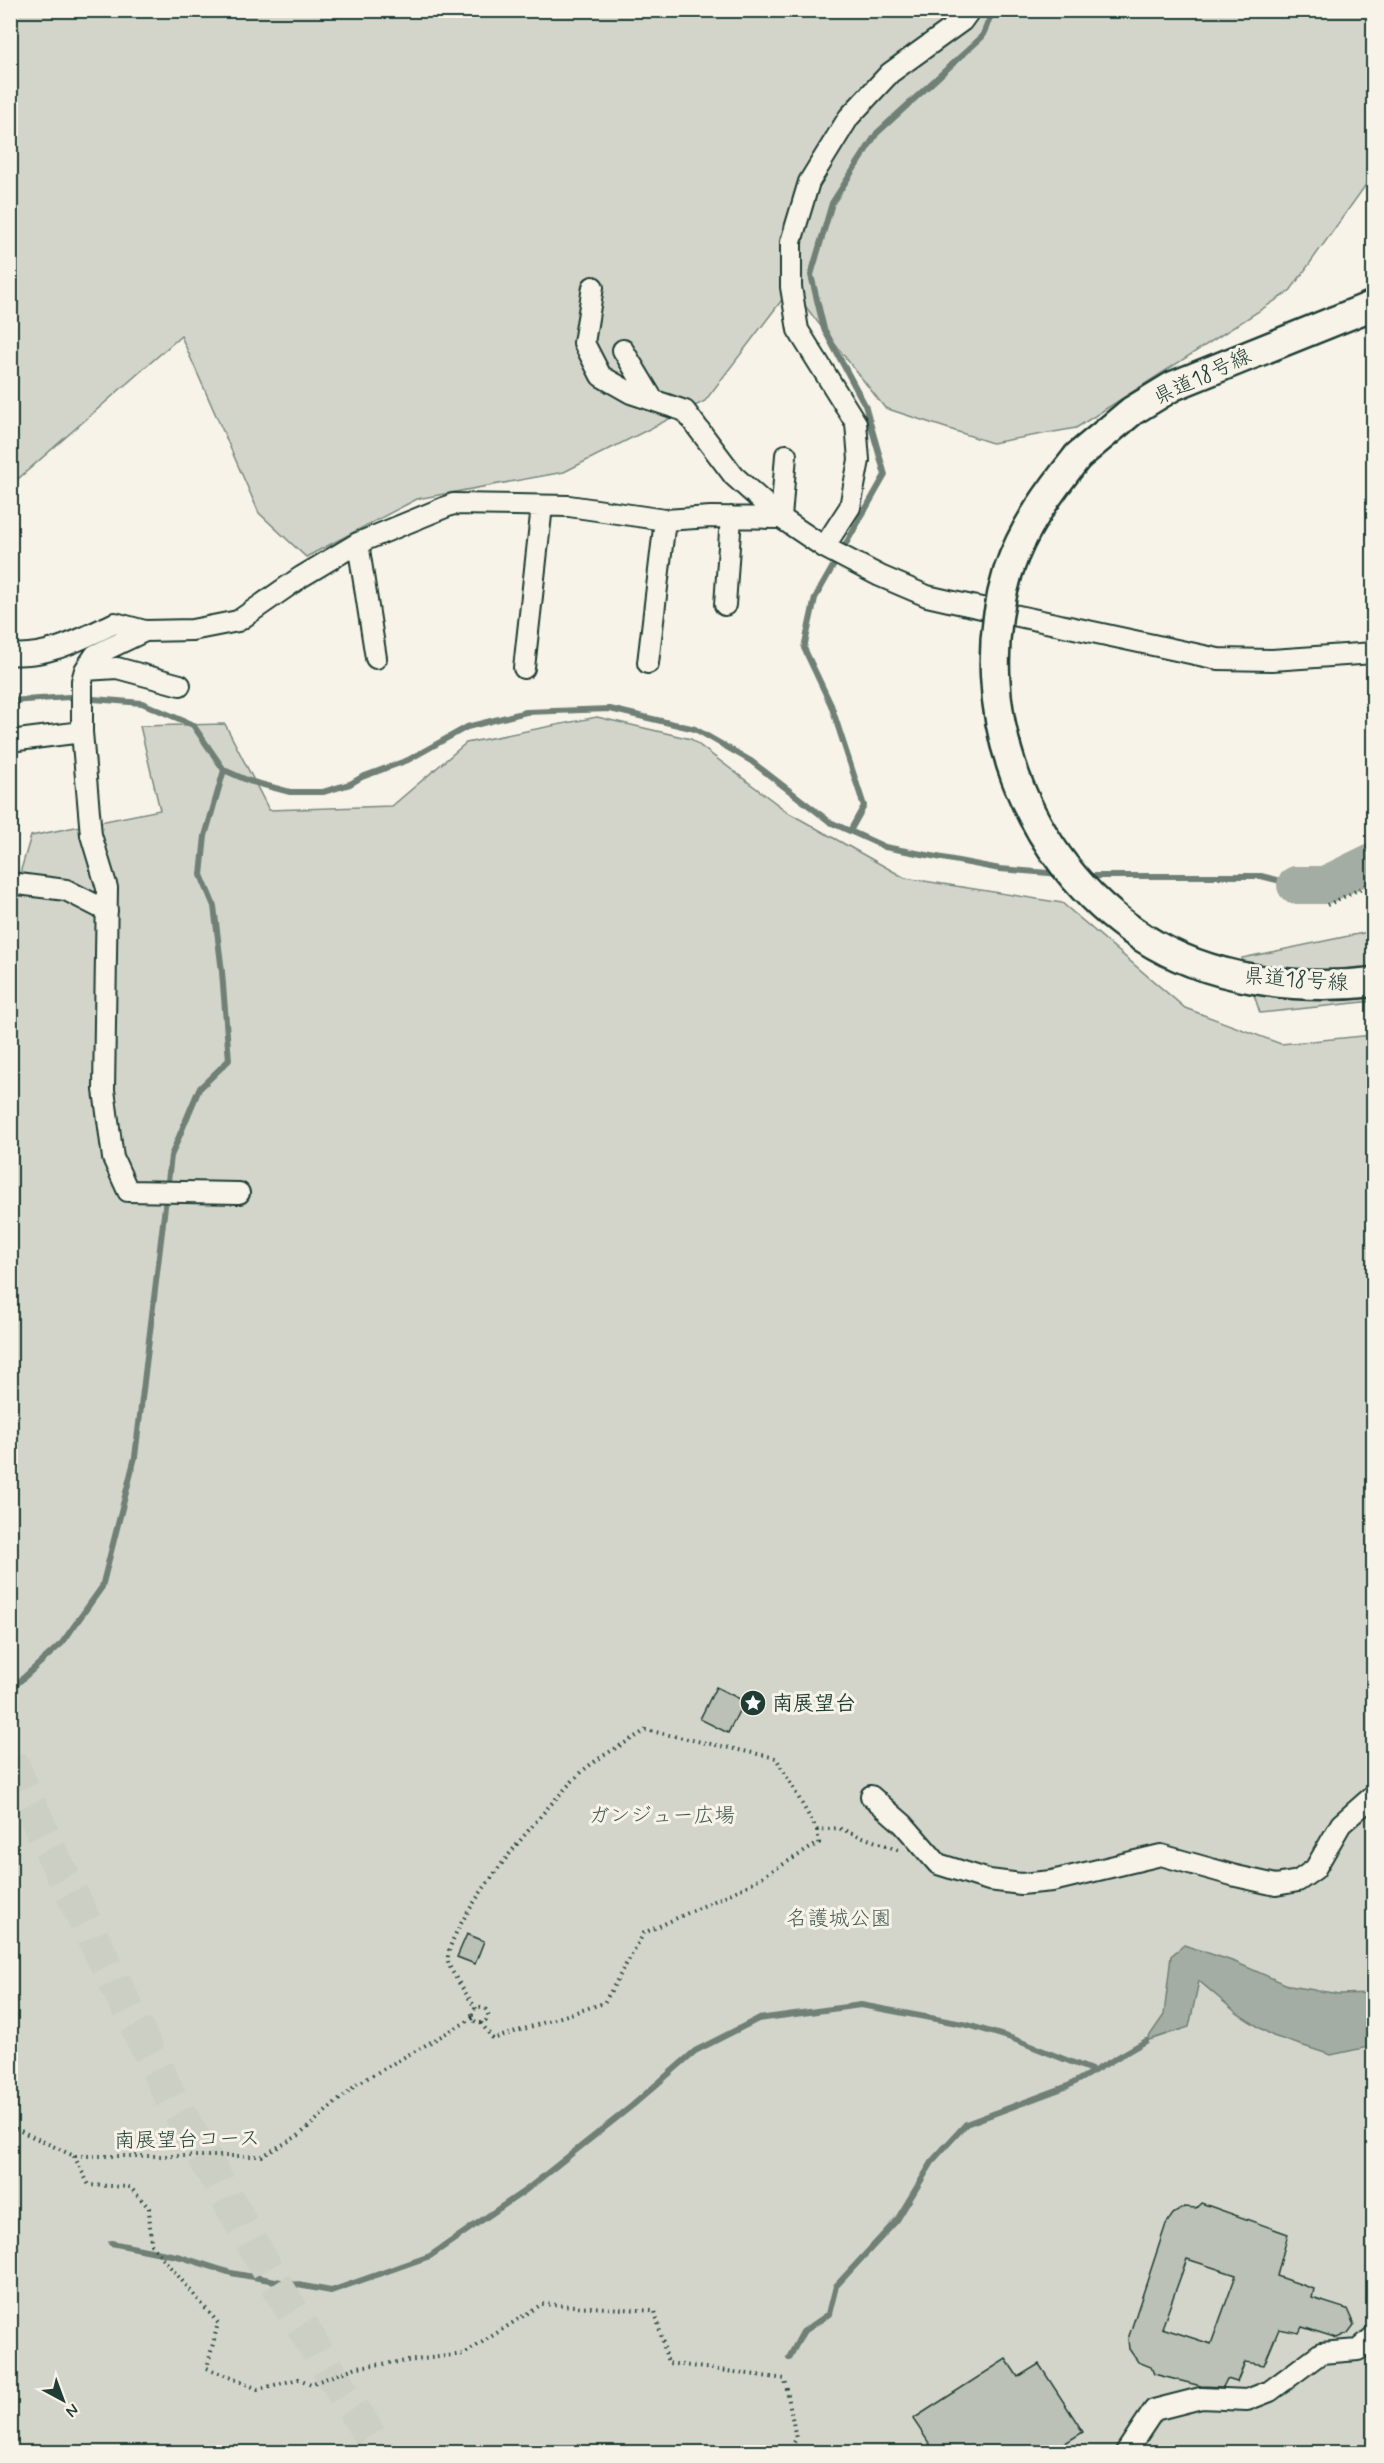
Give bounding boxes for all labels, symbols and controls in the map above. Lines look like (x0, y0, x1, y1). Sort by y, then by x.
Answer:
street label: 県道18号線 (1149, 342, 1256, 412)
street label: 県道18号線 (1243, 962, 1349, 998)
place icon: 南展望台 (738, 1688, 768, 1718)
place label: 南展望台 (772, 1690, 856, 1718)
park label: ガンジュー広場 (589, 1802, 736, 1830)
park label: 名護城公園 (787, 1905, 892, 1933)
street label: 南展望台コース (114, 2125, 260, 2155)
north arrow (33, 2370, 93, 2430)
text: N (61, 2399, 83, 2422)

